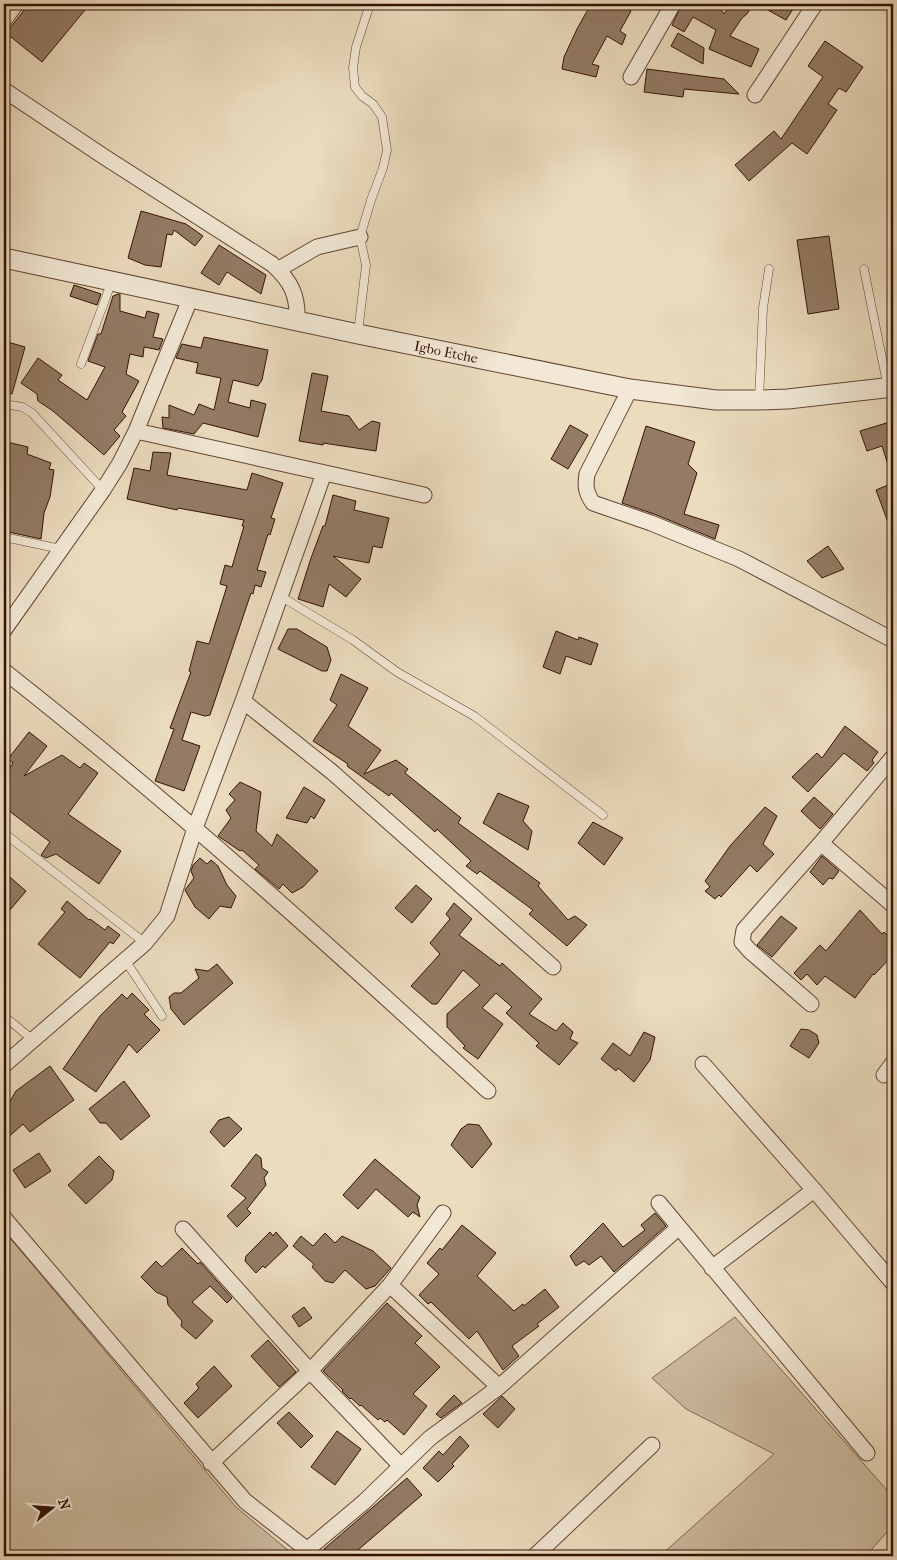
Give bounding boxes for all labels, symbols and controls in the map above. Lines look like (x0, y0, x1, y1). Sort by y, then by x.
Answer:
street label: Igbo Etche (413, 338, 480, 367)
north arrow (28, 1482, 78, 1532)
text: N (54, 1497, 74, 1512)

